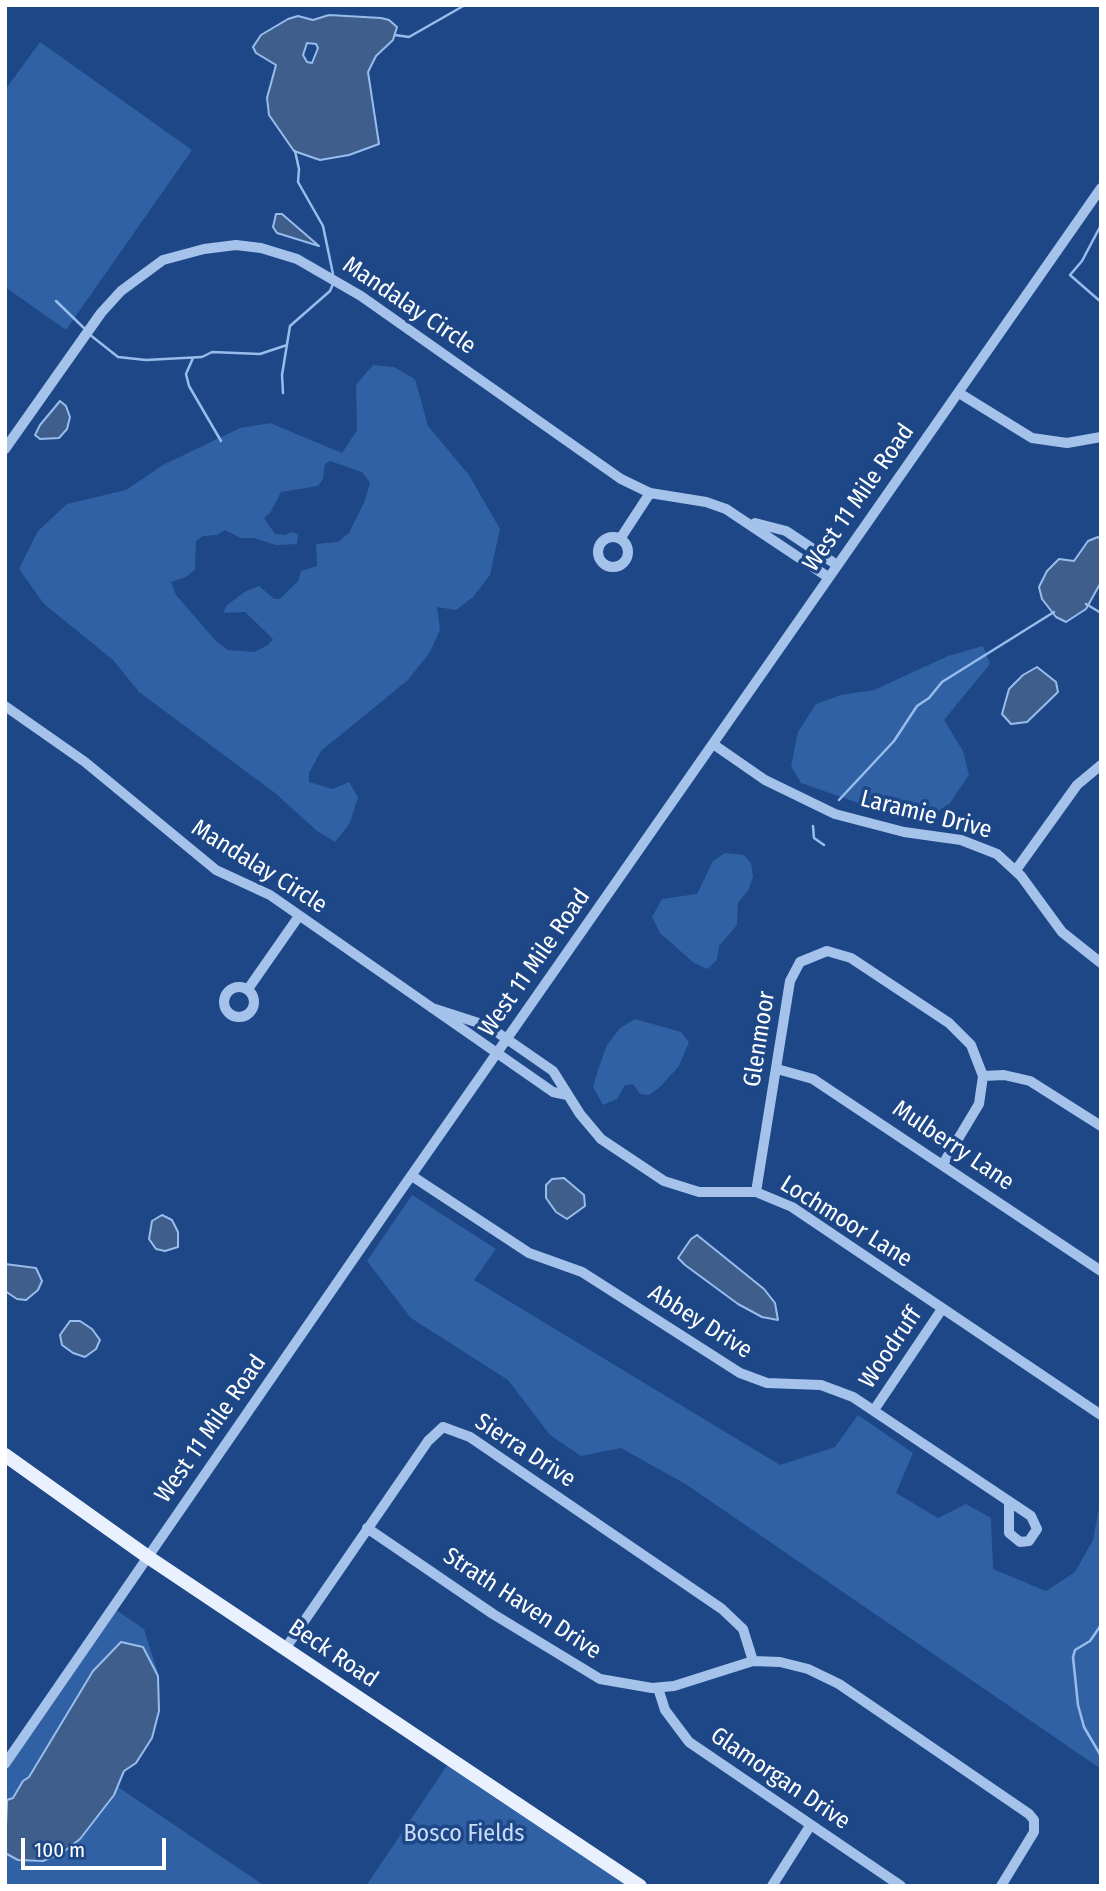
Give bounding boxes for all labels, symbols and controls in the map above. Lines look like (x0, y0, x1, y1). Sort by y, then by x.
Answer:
street label: Mandalay Circle (337, 251, 481, 361)
street label: West 11 Mile Road (797, 419, 921, 577)
street label: Laramie Drive (857, 785, 995, 845)
street label: Mandalay Circle (186, 814, 332, 920)
street label: West 11 Mile Road (473, 884, 597, 1042)
street label: Glenmoor (738, 989, 782, 1089)
street label: Mulberry Lane (887, 1095, 1019, 1197)
street label: Lochmoor Lane (775, 1170, 917, 1274)
street label: Abbey Drive (643, 1279, 757, 1365)
street label: Woodruff (853, 1302, 929, 1394)
street label: West 11 Mile Road (149, 1350, 273, 1508)
street label: Sierra Drive (469, 1408, 581, 1494)
street label: Strath Haven Drive (438, 1542, 606, 1666)
street label: Beck Road (283, 1614, 383, 1694)
street label: Glamorgan Drive (705, 1722, 855, 1836)
park label: Bosco Fields (403, 1820, 525, 1848)
scale bar (24, 1825, 170, 1869)
text: 100 m (34, 1837, 85, 1863)

